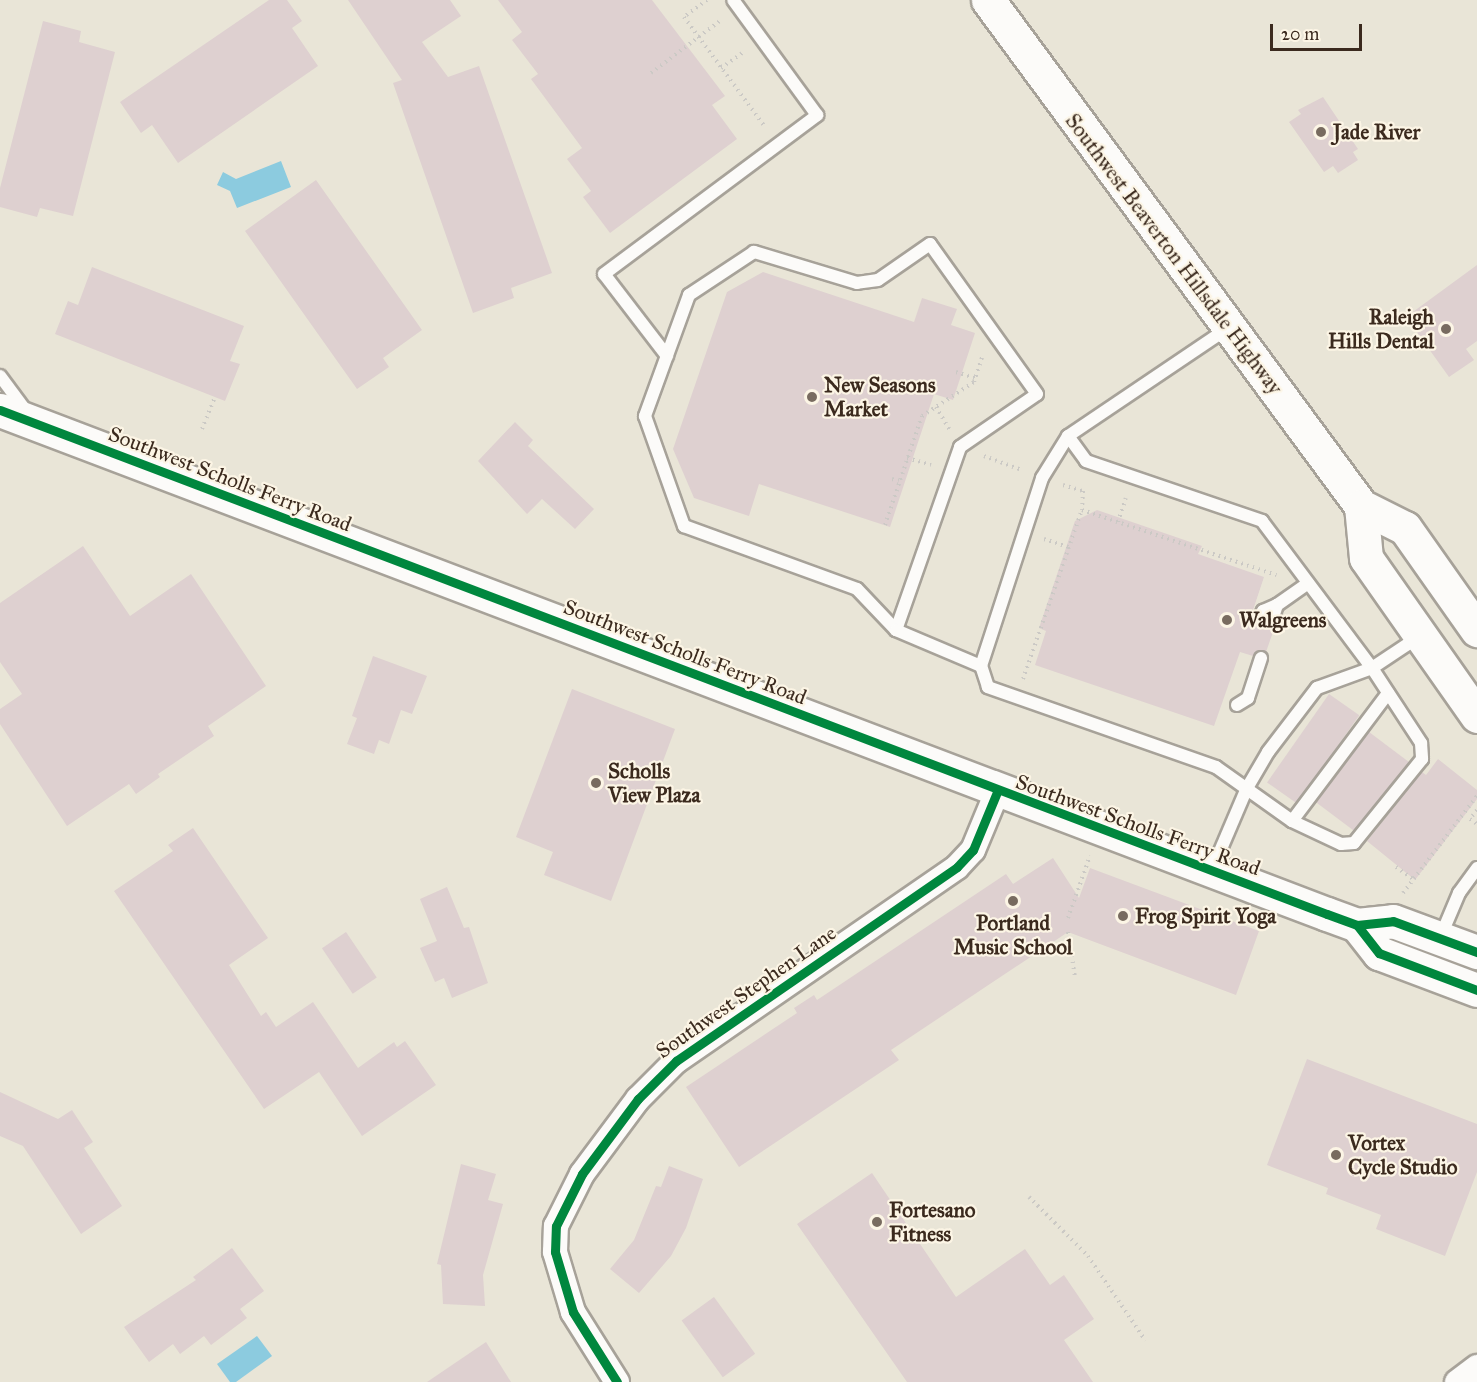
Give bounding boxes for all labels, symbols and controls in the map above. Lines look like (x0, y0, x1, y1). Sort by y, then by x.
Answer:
scale bar (1273, 12, 1364, 50)
text: 20 m (1281, 23, 1319, 45)
street label: Southwest Beaverton Hillsdale Highway (1060, 109, 1288, 399)
place label: Jade River (1333, 119, 1420, 145)
marker: Jade River (1314, 125, 1328, 139)
place label: Raleigh Hills Dental (1328, 304, 1434, 354)
marker: Raleigh Hills Dental (1439, 322, 1453, 336)
place label: New Seasons Market (824, 372, 936, 422)
marker: New Seasons Market (805, 390, 819, 404)
street label: Southwest Scholls Ferry Road (105, 421, 355, 537)
street label: Southwest Scholls Ferry Road (560, 594, 810, 710)
place label: Walgreens (1239, 607, 1327, 633)
marker: Walgreens (1220, 613, 1234, 627)
place label: Scholls View Plaza (608, 758, 700, 808)
street label: Southwest Scholls Ferry Road (1012, 769, 1264, 881)
marker: Scholls View Plaza (589, 776, 603, 790)
marker: Portland Music School (1006, 894, 1020, 908)
place label: Frog Spirit Yoga (1135, 903, 1276, 929)
marker: Frog Spirit Yoga (1116, 909, 1130, 923)
place label: Portland Music School (954, 910, 1072, 960)
street label: Southwest Stephen Lane (651, 920, 841, 1064)
place label: Vortex Cycle Studio (1348, 1130, 1457, 1180)
marker: Vortex Cycle Studio (1329, 1148, 1343, 1162)
place label: Fortesano Fitness (889, 1197, 976, 1247)
marker: Fortesano Fitness (870, 1215, 884, 1229)

